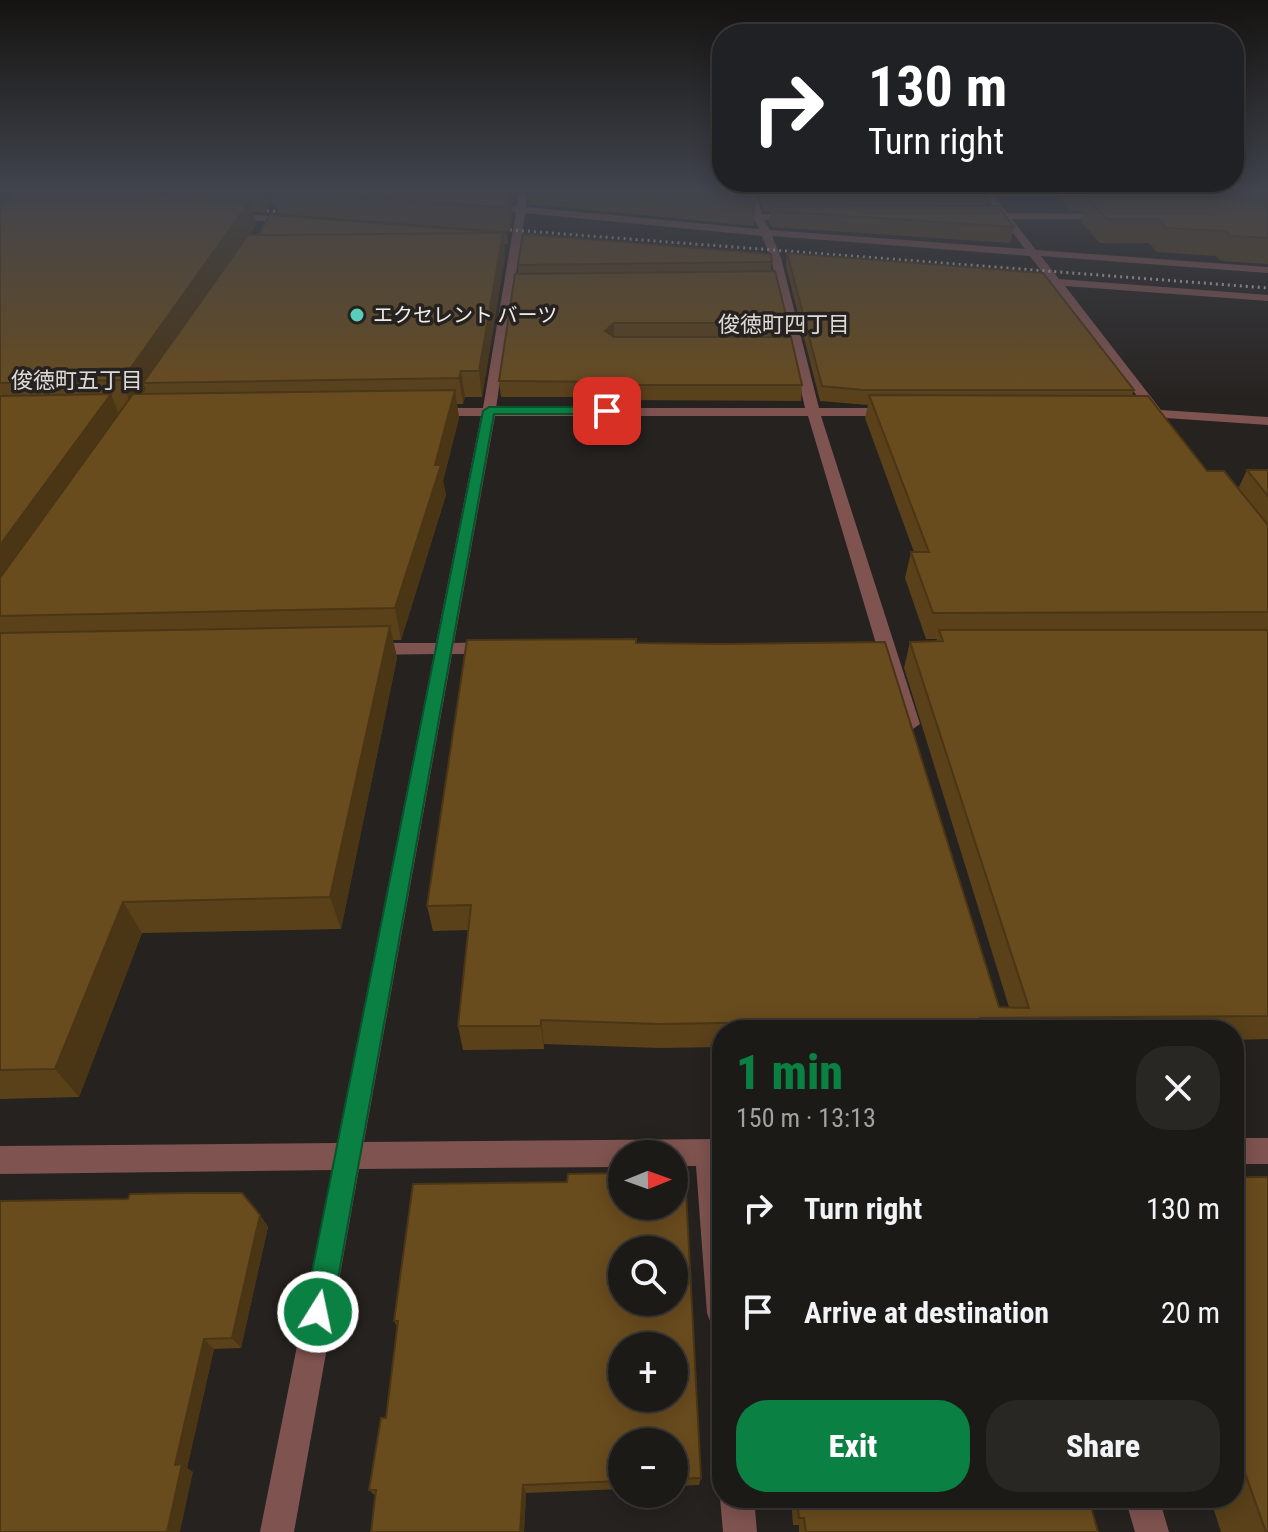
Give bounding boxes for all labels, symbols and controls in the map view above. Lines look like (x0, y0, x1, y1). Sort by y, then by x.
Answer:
text: 130 m (868, 54, 1007, 120)
icon: right (736, 56, 840, 160)
text: Turn right (868, 121, 1004, 163)
place label: エクセレント バーツ (373, 303, 557, 327)
marker: エクセレント バーツ (348, 306, 366, 324)
district label: 俊徳町四丁目 (718, 312, 850, 337)
district label: 俊徳町五丁目 (11, 368, 143, 393)
pin (573, 377, 641, 445)
icon: arrive (585, 389, 629, 433)
text: 1 min (736, 1044, 843, 1101)
button: close (1136, 1046, 1220, 1130)
text: 150 m · 13:13 (736, 1103, 876, 1133)
north arrow (608, 1140, 688, 1220)
map controls (608, 1140, 688, 1508)
icon: right (736, 1186, 780, 1230)
text: Turn right (804, 1191, 922, 1226)
text: 130 m (1146, 1191, 1220, 1226)
button: search (608, 1236, 688, 1316)
position arrow (276, 1270, 360, 1354)
icon: arrive (736, 1290, 780, 1334)
text: Arrive at destination (804, 1295, 1049, 1330)
text: 20 m (1161, 1295, 1220, 1330)
button: + (608, 1332, 688, 1412)
button: Exit (736, 1400, 970, 1492)
button: Share (986, 1400, 1220, 1492)
button: − (608, 1428, 688, 1508)

